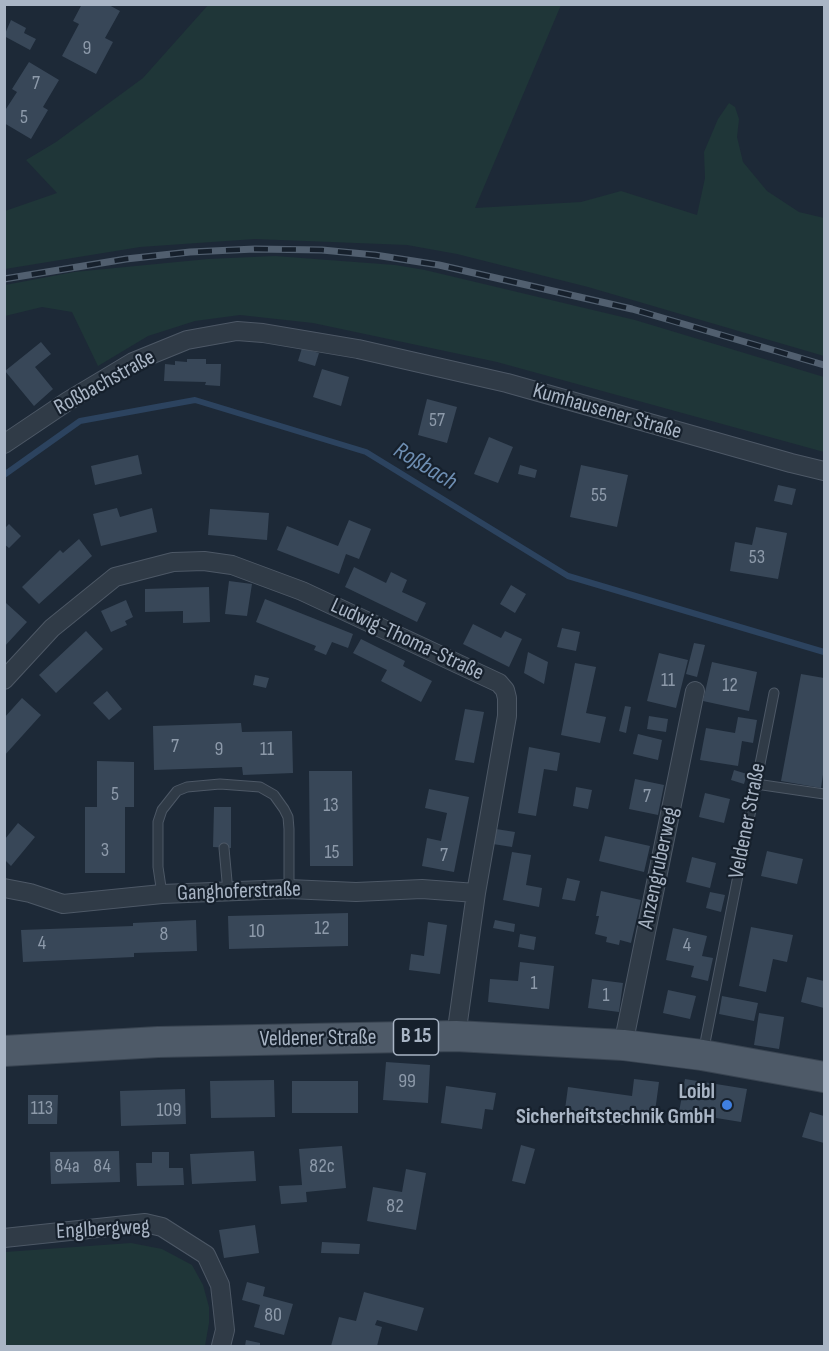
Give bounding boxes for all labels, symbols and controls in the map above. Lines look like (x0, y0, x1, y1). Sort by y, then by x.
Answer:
house number: 9 (83, 37, 91, 61)
house number: 7 (32, 72, 40, 96)
house number: 5 (20, 106, 28, 130)
street label: Roßbachstraße (50, 345, 160, 421)
street label: Kumhausener Straße (530, 378, 684, 446)
house number: 57 (429, 409, 445, 433)
water label: Roßbach (388, 437, 462, 497)
house number: 55 (591, 484, 607, 508)
house number: 53 (749, 546, 765, 570)
street label: Ludwig-Thoma-Straße (326, 593, 488, 687)
house number: 11 (661, 669, 675, 693)
house number: 12 (722, 674, 738, 698)
house number: 7 (171, 735, 179, 759)
house number: 9 (215, 738, 223, 762)
house number: 11 (260, 738, 274, 762)
street label: Veldener Straße (724, 761, 772, 881)
house number: 5 (111, 783, 119, 807)
house number: 7 (643, 785, 651, 809)
house number: 13 (323, 794, 339, 818)
street label: Anzengruberweg (633, 805, 685, 931)
house number: 3 (101, 839, 109, 863)
house number: 15 (324, 841, 340, 865)
house number: 7 (440, 844, 448, 868)
street label: Ganghoferstraße (177, 877, 301, 907)
house number: 12 (314, 917, 330, 941)
house number: 10 (249, 920, 265, 944)
house number: 8 (160, 923, 168, 947)
house number: 4 (38, 932, 46, 956)
house number: 4 (683, 934, 691, 958)
house number: 1 (531, 972, 537, 996)
house number: 1 (603, 984, 609, 1008)
road number: B 15 (394, 1019, 438, 1055)
street label: Veldener Straße (259, 1025, 377, 1053)
house number: 99 (398, 1070, 416, 1094)
place label: Loibl Sicherheitstechnik GmbH (516, 1079, 715, 1130)
house number: 113 (31, 1097, 53, 1121)
marker: Loibl Sicherheitstechnik GmbH (720, 1098, 734, 1112)
house number: 109 (157, 1099, 181, 1123)
house number: 84a (54, 1155, 80, 1179)
house number: 84 (93, 1155, 111, 1179)
house number: 82c (309, 1155, 335, 1179)
house number: 82 (386, 1195, 404, 1219)
street label: Englbergweg (56, 1214, 150, 1246)
house number: 80 (264, 1304, 282, 1328)

